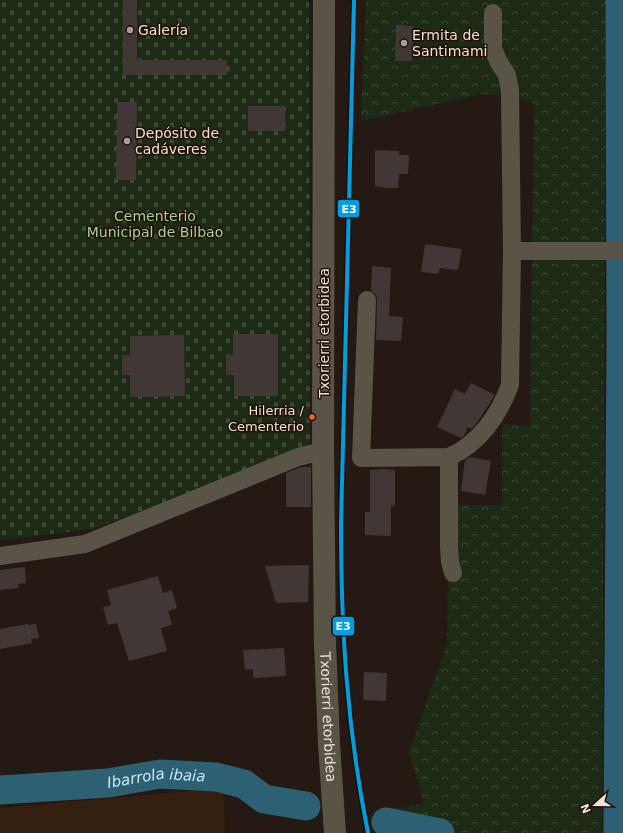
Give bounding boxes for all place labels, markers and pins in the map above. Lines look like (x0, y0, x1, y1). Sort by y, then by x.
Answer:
place label: Galería (138, 22, 188, 38)
marker: Galería (125, 25, 135, 35)
place label: Ermita de Santimami (412, 27, 487, 59)
marker: Ermita de Santimami (399, 38, 409, 48)
place label: Depósito de cadáveres (135, 125, 219, 157)
marker: Depósito de cadáveres (122, 136, 132, 146)
place label: Hilerria / Cementerio (228, 403, 305, 434)
marker: Hilerria / Cementerio (307, 412, 317, 422)

